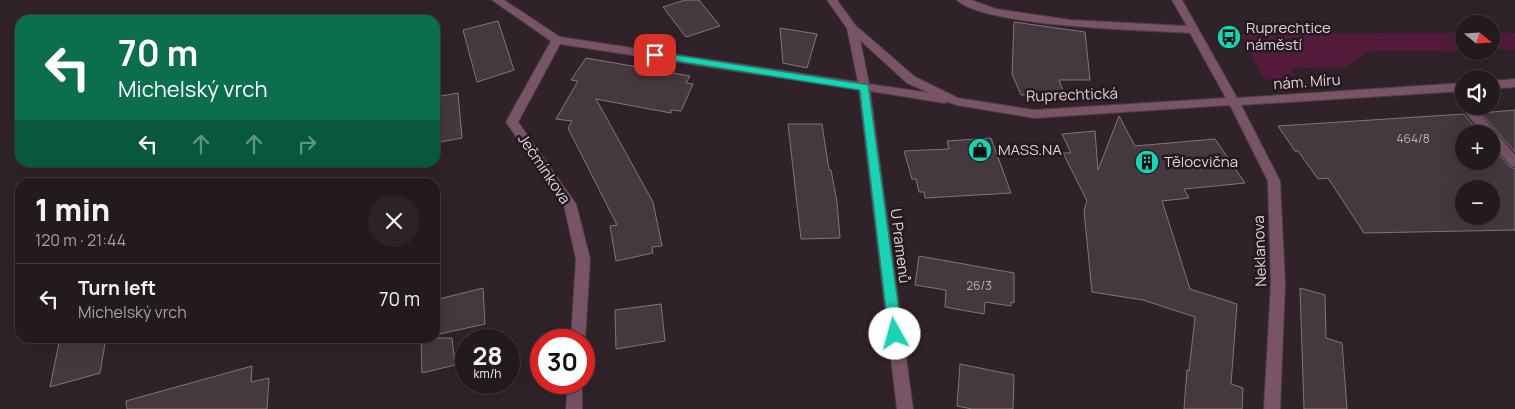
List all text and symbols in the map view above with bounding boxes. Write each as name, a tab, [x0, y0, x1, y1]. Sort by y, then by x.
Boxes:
north arrow	[1455, 15, 1500, 60]
map controls	[1455, 15, 1500, 225]
place label: Ruprechtice náměstí	[1246, 17, 1331, 55]
bus stop icon: Ruprechtice náměstí	[1216, 24, 1242, 50]
text: 70 m	[118, 29, 198, 77]
pin	[634, 34, 676, 76]
icon: left	[35, 35, 100, 100]
icon: arrive	[641, 41, 669, 69]
street label: nám. Míru	[1273, 69, 1341, 94]
button: sound	[1455, 70, 1500, 115]
text: Michelský vrch	[118, 74, 267, 104]
street label: Ruprechtická	[1026, 82, 1118, 107]
button: +	[1455, 125, 1500, 170]
street label: Ječmínkova	[513, 129, 576, 208]
icon: left	[134, 130, 162, 158]
icon: ahead	[187, 130, 215, 158]
icon: ahead	[240, 130, 268, 158]
icon: right	[293, 130, 321, 158]
house number: 464/8	[1396, 130, 1430, 147]
shop icon: MASS.NA	[967, 137, 993, 163]
place label: MASS.NA	[998, 139, 1062, 160]
building icon: Tělocvična	[1134, 149, 1160, 175]
place label: Tělocvična	[1164, 151, 1238, 172]
button: −	[1455, 180, 1500, 225]
text: 1 min	[35, 189, 110, 230]
button: close	[368, 195, 420, 247]
street label: U Pramenů	[886, 207, 915, 284]
street label: Neklanova	[1248, 215, 1271, 287]
text: 120 m · 21:44	[35, 229, 126, 251]
text: Turn left	[78, 275, 156, 301]
house number: 26/3	[966, 277, 992, 294]
icon: left	[35, 285, 63, 313]
text: 70 m	[379, 286, 420, 312]
text: Michelský vrch	[78, 301, 187, 323]
position arrow	[868, 307, 920, 359]
speed limit sign: 30	[530, 329, 595, 394]
text: 28	[472, 338, 503, 373]
text: km/h	[474, 365, 501, 382]

